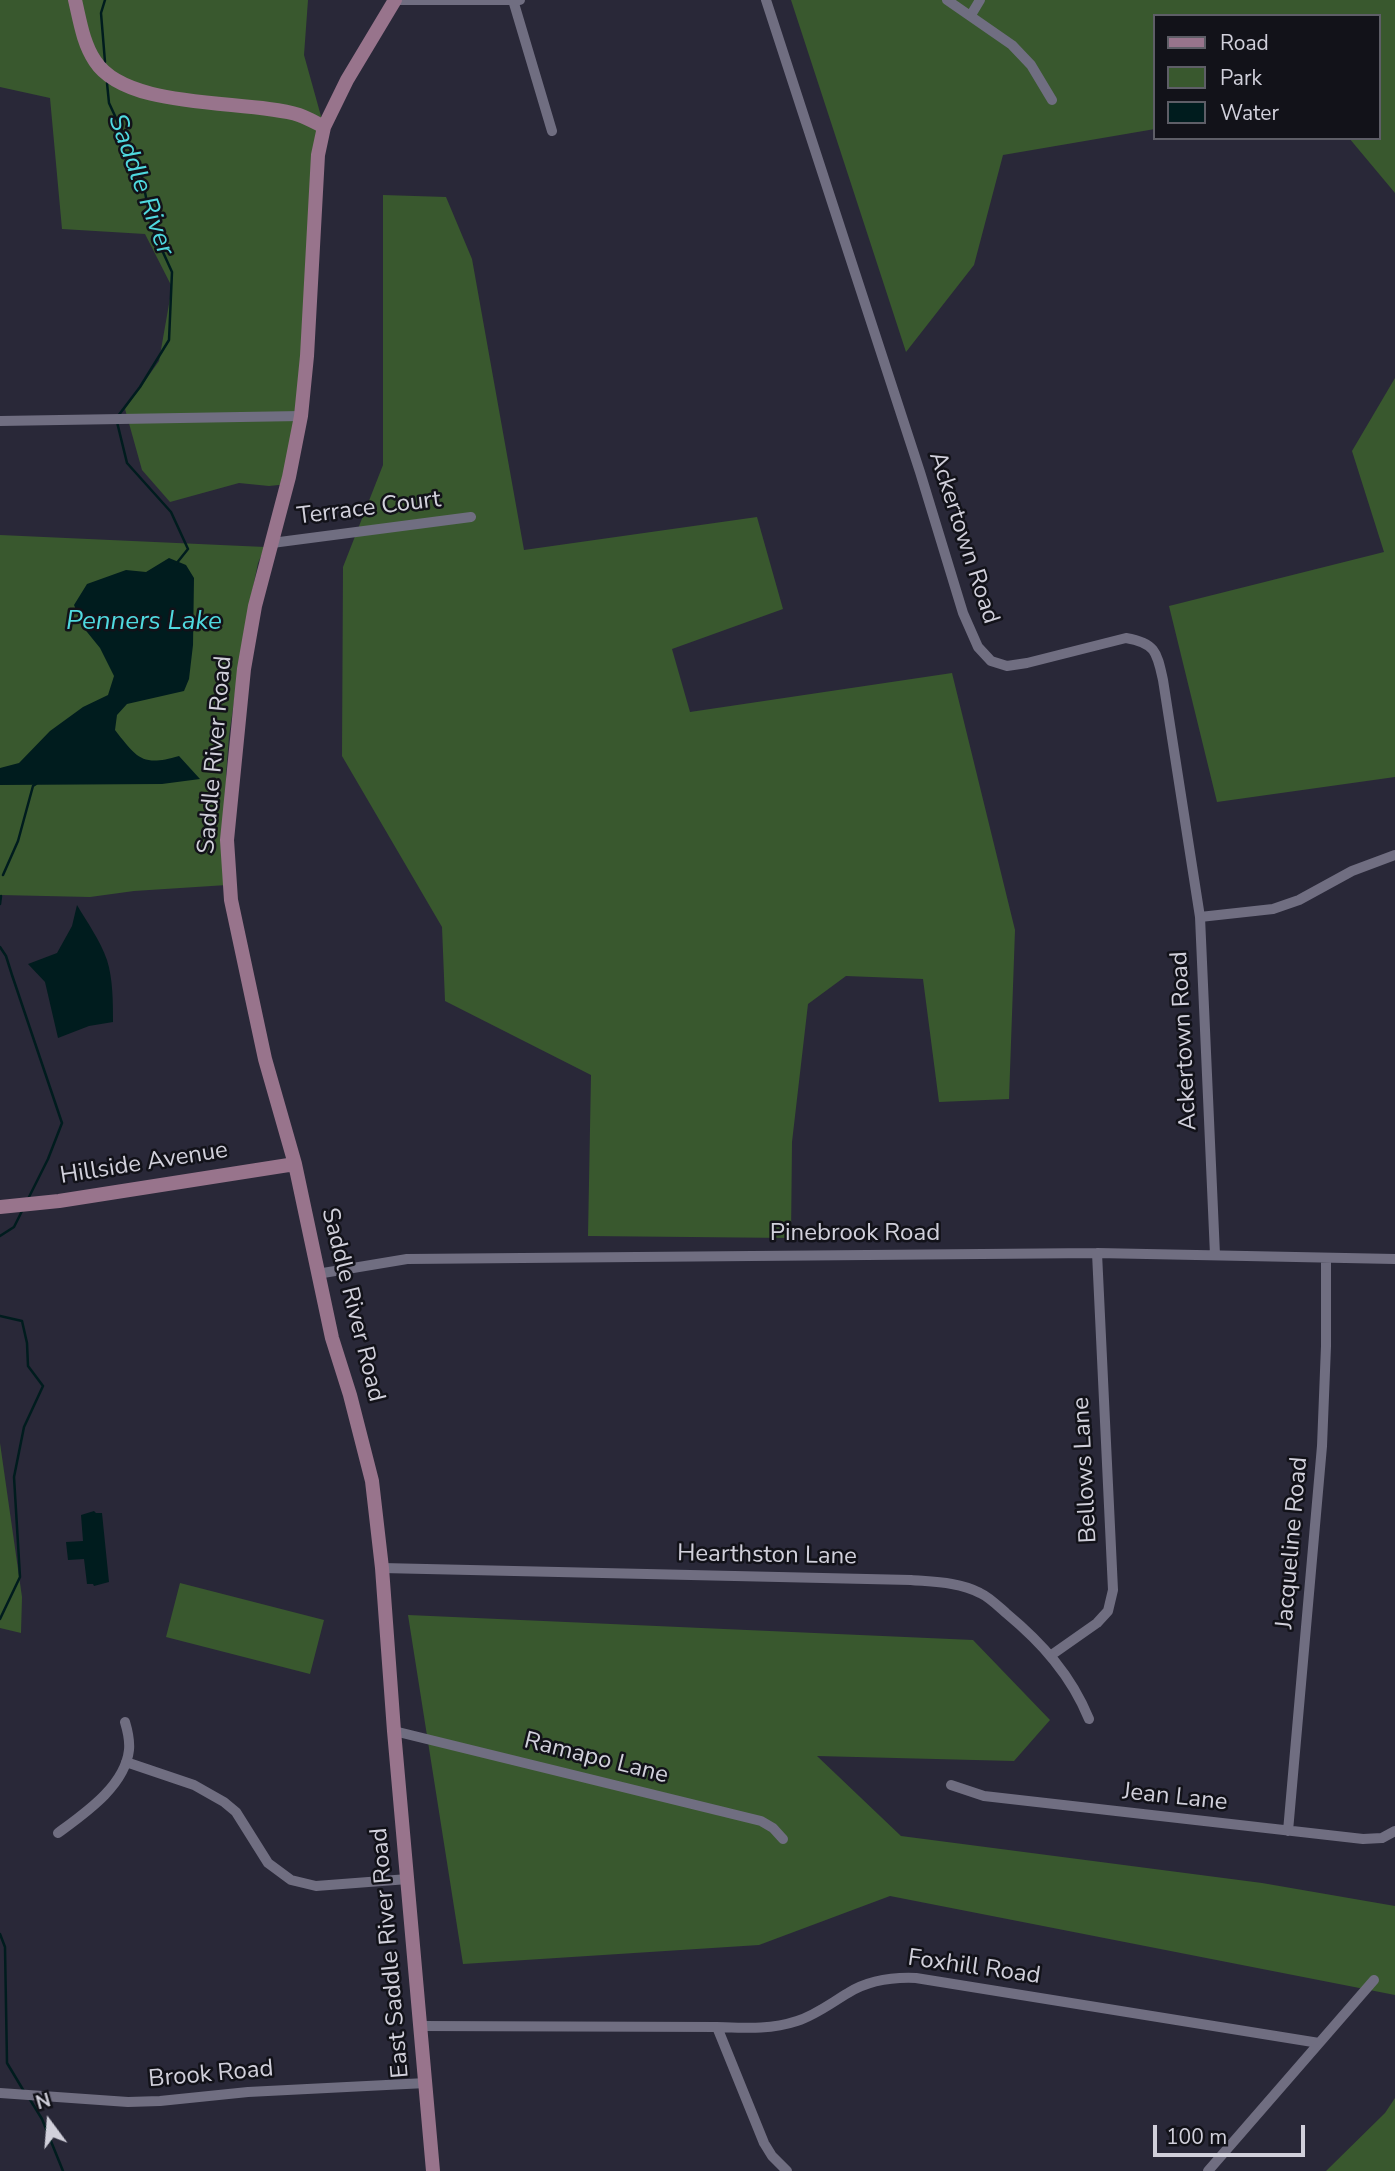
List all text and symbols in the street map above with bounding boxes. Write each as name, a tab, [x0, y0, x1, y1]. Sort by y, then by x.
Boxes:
legend	[1154, 14, 1381, 140]
text: Road	[1220, 29, 1269, 57]
text: Park	[1220, 64, 1262, 92]
text: Water	[1220, 99, 1279, 127]
water label: Saddle River	[100, 110, 180, 260]
street label: Ackertown Road	[922, 448, 1004, 628]
street label: Terrace Court	[295, 486, 443, 532]
water label: Penners Lake	[66, 607, 222, 639]
street label: Saddle River Road	[193, 655, 239, 855]
street label: Ackertown Road	[1166, 951, 1204, 1131]
street label: Hillside Avenue	[58, 1137, 230, 1191]
street label: Saddle River Road	[314, 1205, 390, 1405]
street label: Pinebrook Road	[770, 1220, 940, 1248]
street label: Bellows Lane	[1068, 1396, 1104, 1544]
street label: Jacqueline Road	[1271, 1456, 1315, 1630]
street label: Hearthston Lane	[677, 1540, 857, 1572]
street label: Ramapo Lane	[521, 1727, 671, 1791]
street label: Jean Lane	[1121, 1778, 1229, 1818]
street label: East Saddle River Road	[366, 1827, 416, 2079]
street label: Foxhill Road	[906, 1944, 1042, 1992]
street label: Brook Road	[147, 2055, 275, 2095]
north arrow	[14, 2087, 84, 2157]
text: N	[33, 2087, 54, 2116]
scale bar	[1157, 2112, 1309, 2156]
text: 100 m	[1166, 2123, 1227, 2151]

